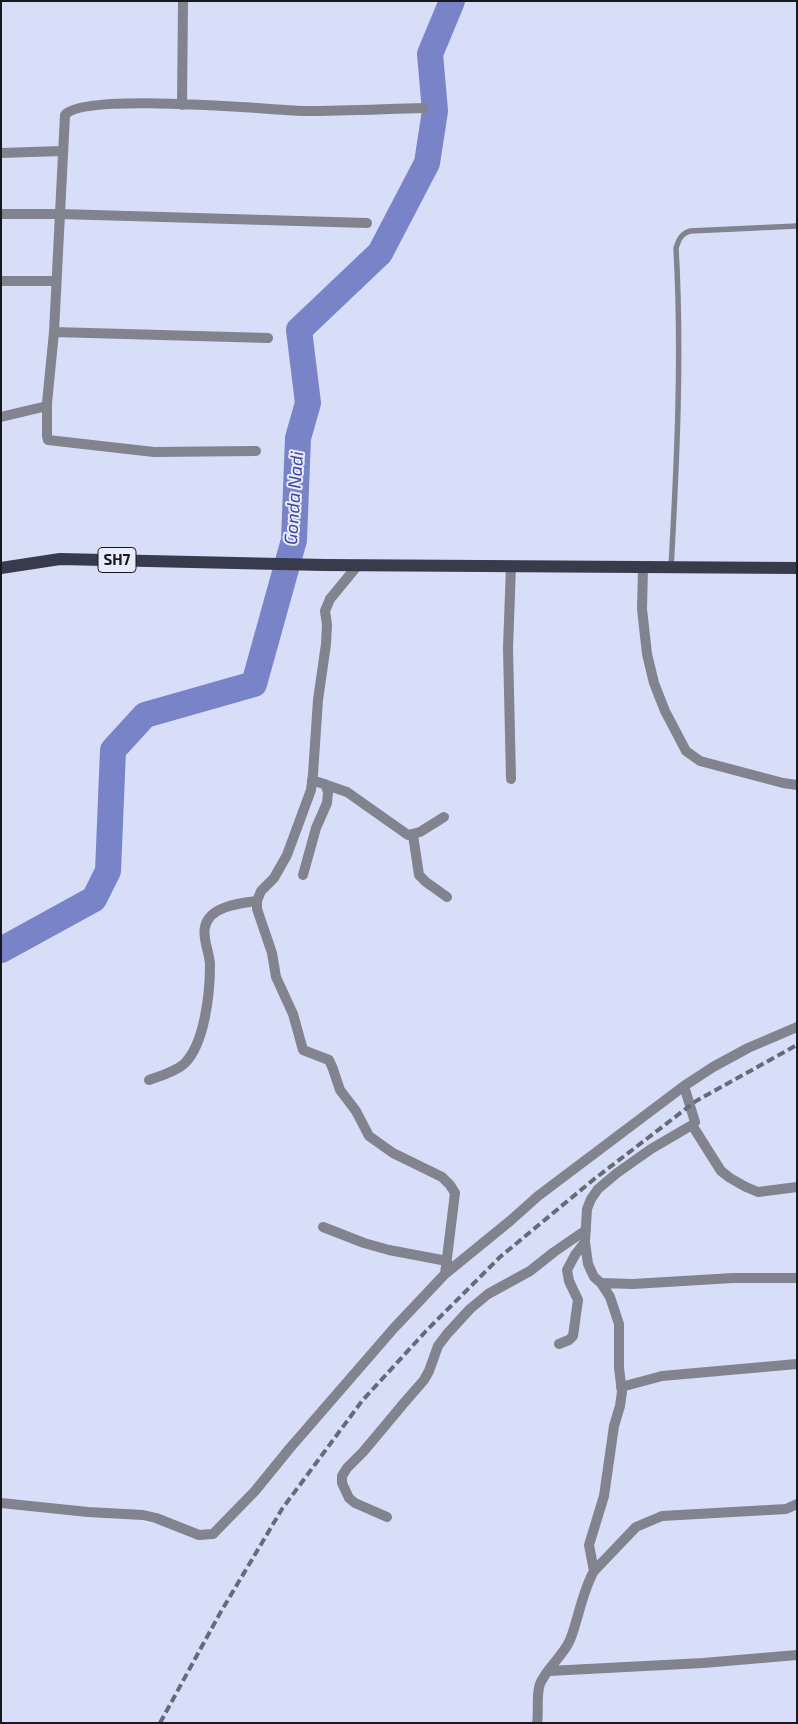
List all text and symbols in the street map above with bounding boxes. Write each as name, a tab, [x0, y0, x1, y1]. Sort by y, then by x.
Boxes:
water label: Gonda Nadi	[280, 450, 308, 546]
road number: SH7	[98, 548, 136, 572]

